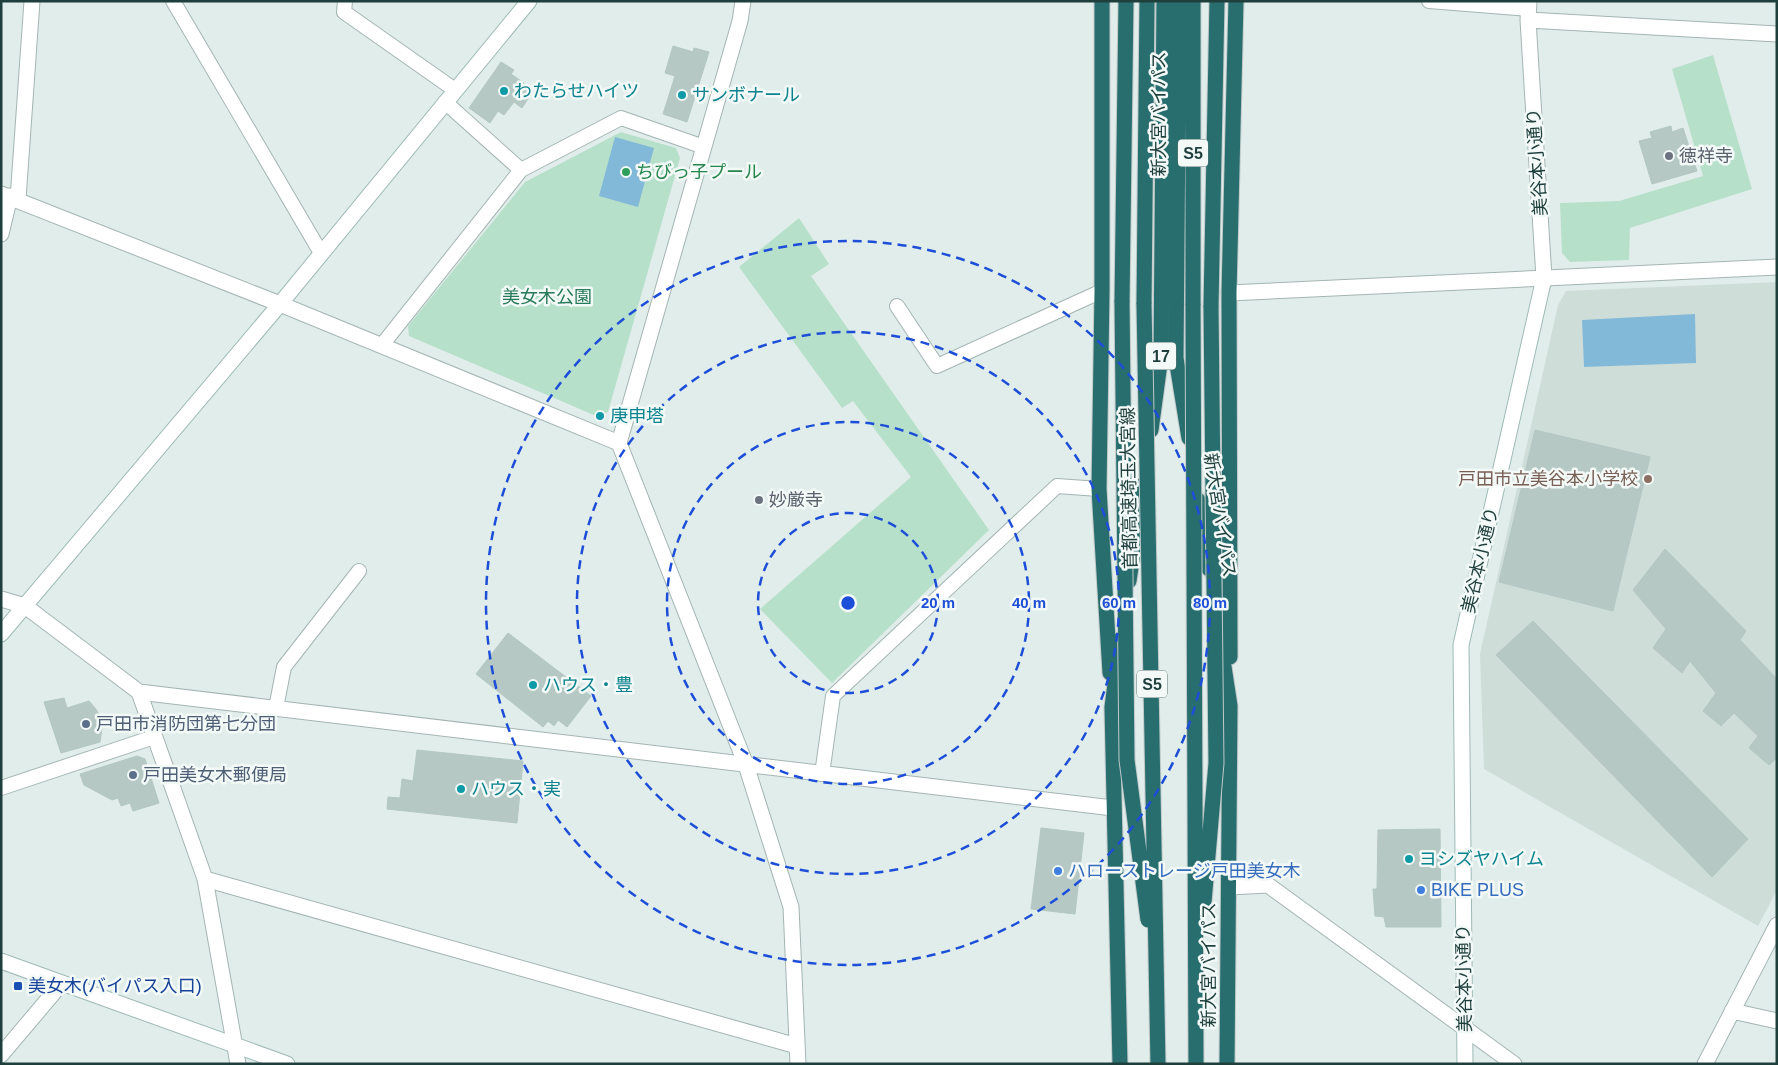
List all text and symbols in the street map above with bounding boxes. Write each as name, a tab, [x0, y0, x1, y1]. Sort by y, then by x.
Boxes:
street label: 新大宮バイパス	[1149, 51, 1169, 177]
place label: わたらせハイツ	[514, 81, 639, 101]
marker: わたらせハイツ	[498, 85, 510, 97]
place label: サンボナール	[692, 85, 800, 105]
marker: サンボナール	[676, 89, 688, 101]
street label: 美谷本小通り	[1523, 107, 1551, 217]
road number: S5	[1178, 140, 1208, 167]
place label: 徳祥寺	[1679, 146, 1733, 166]
marker: 徳祥寺	[1663, 150, 1675, 162]
place label: ちびっ子プール	[636, 162, 762, 182]
marker: ちびっ子プール	[620, 166, 632, 178]
park label: 美女木公園	[502, 287, 592, 307]
road number: 17	[1146, 342, 1176, 370]
place label: 庚申塔	[610, 406, 664, 426]
street label: 首都高速埼玉大宮線	[1118, 407, 1140, 569]
marker: 庚申塔	[594, 410, 606, 422]
street label: 新大宮バイパス	[1200, 451, 1240, 579]
place label: 戸田市立美谷本小学校	[1458, 469, 1638, 489]
marker: 戸田市立美谷本小学校	[1642, 473, 1654, 485]
place label: 妙厳寺	[769, 490, 823, 510]
marker: 妙厳寺	[753, 494, 765, 506]
street label: 美谷本小通り	[1458, 505, 1502, 615]
centre of rings	[839, 594, 857, 612]
text: 20 m	[921, 594, 955, 611]
text: 40 m	[1012, 594, 1046, 611]
text: 60 m	[1102, 594, 1136, 611]
text: 80 m	[1193, 594, 1227, 611]
road number: S5	[1137, 671, 1167, 698]
place label: ハウス・豊	[543, 675, 633, 695]
marker: ハウス・豊	[527, 679, 539, 691]
place label: 戸田市消防団第七分団	[96, 714, 276, 734]
marker: 戸田市消防団第七分団	[80, 718, 92, 730]
place label: 戸田美女木郵便局	[143, 765, 287, 785]
marker: 戸田美女木郵便局	[127, 769, 139, 781]
place label: ハウス・実	[471, 779, 561, 799]
marker: ハウス・実	[455, 783, 467, 795]
place label: ヨシズヤハイム	[1419, 849, 1544, 869]
marker: ヨシズヤハイム	[1403, 853, 1415, 865]
place label: ハローストレージ戸田美女木	[1068, 861, 1301, 881]
marker: ハローストレージ戸田美女木	[1052, 865, 1064, 877]
place label: BIKE PLUS	[1431, 880, 1524, 900]
marker: BIKE PLUS	[1415, 884, 1427, 896]
street label: 新大宮バイパス	[1199, 902, 1219, 1028]
street label: 美谷本小通り	[1453, 924, 1475, 1032]
place label: 美女木(バイパス入口)	[28, 976, 202, 996]
marker: 美女木(バイパス入口)	[12, 980, 24, 992]

